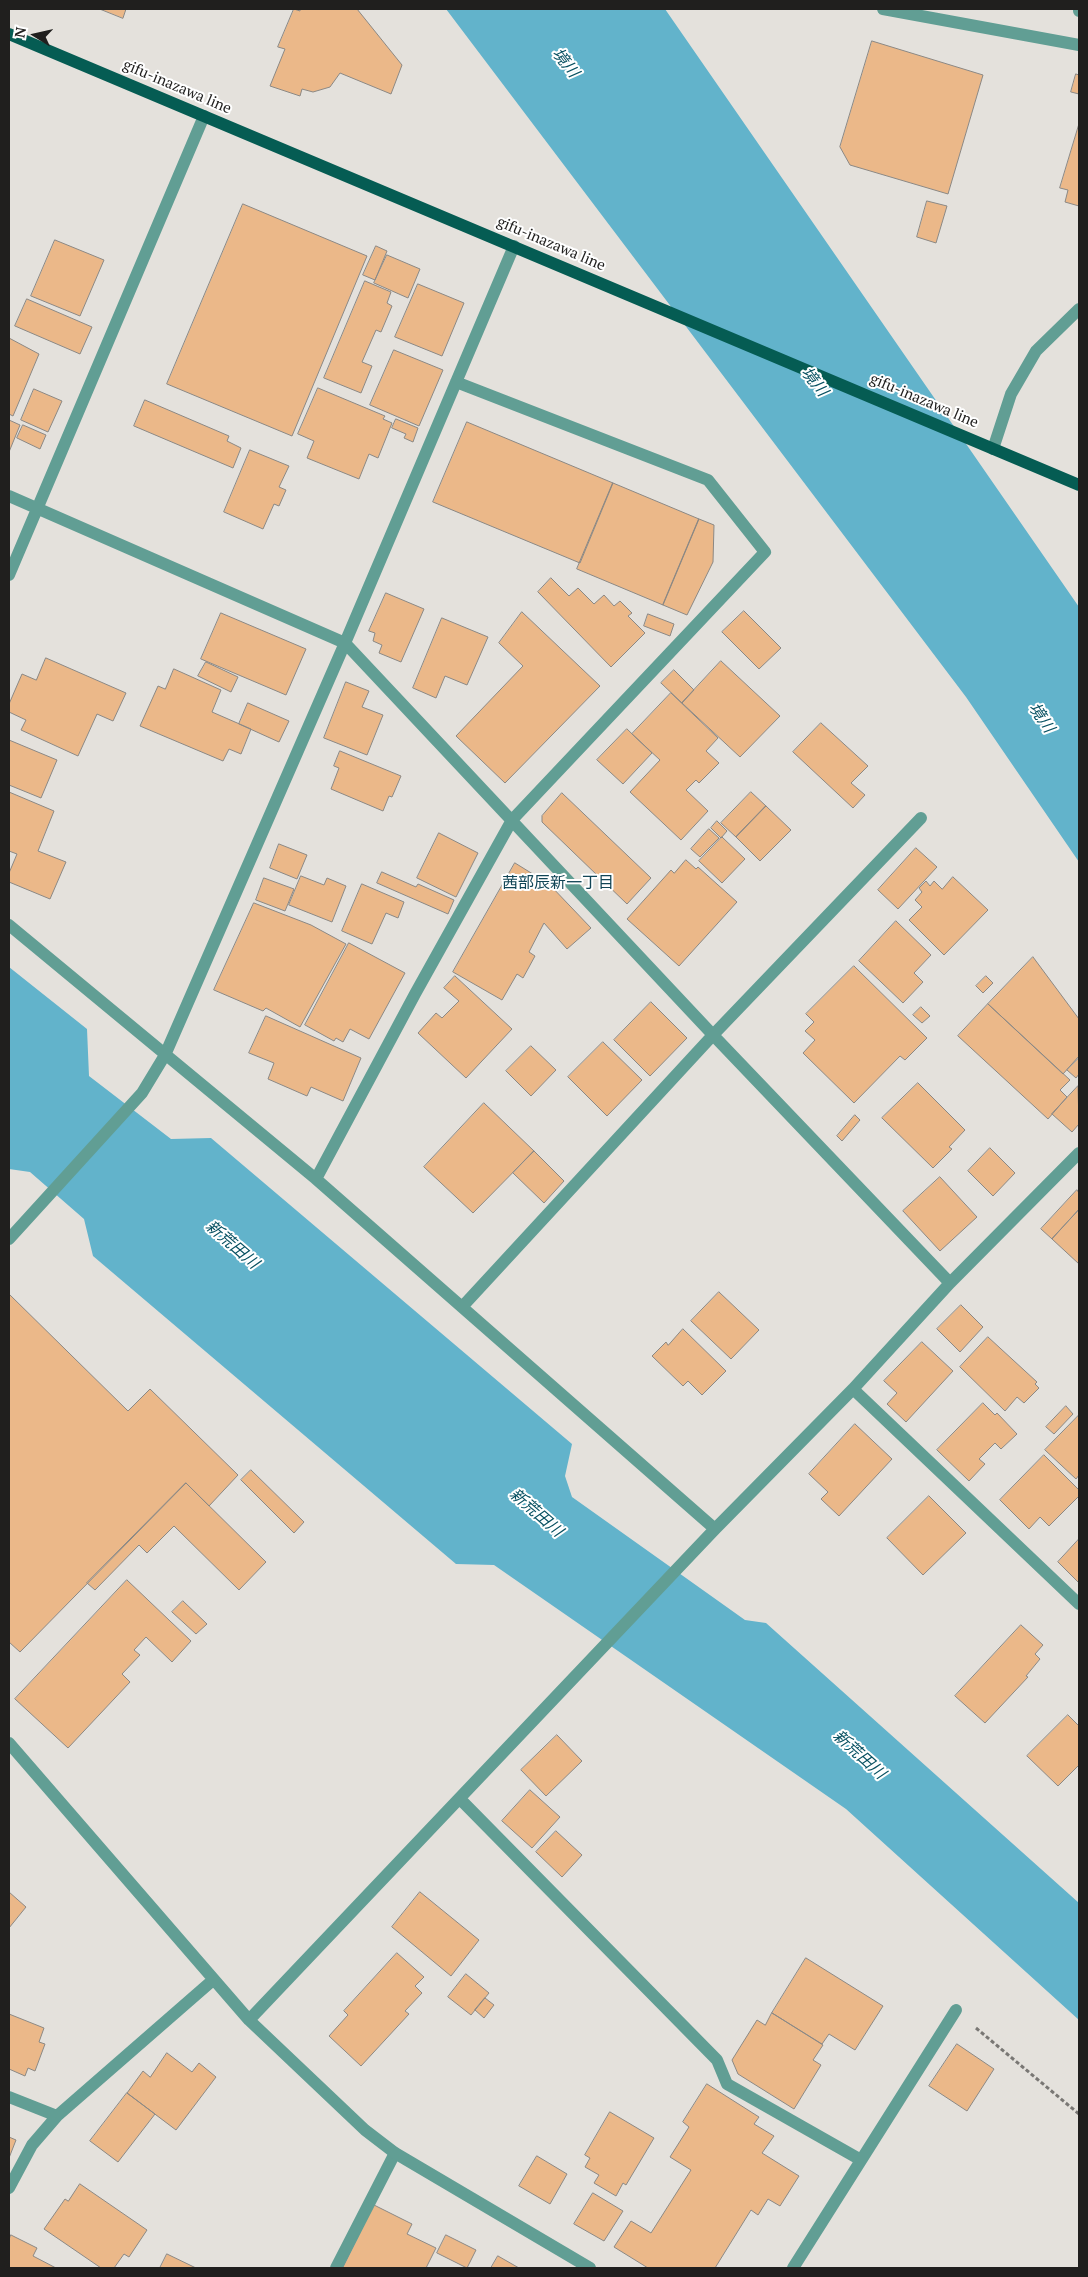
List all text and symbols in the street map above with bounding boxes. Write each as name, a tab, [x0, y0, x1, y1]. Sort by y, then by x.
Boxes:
north arrow	[10, 10, 60, 60]
text: N	[9, 25, 30, 39]
water label: 境川	[548, 44, 582, 82]
street label: gifu-inazawa line	[120, 56, 234, 118]
street label: gifu-inazawa line	[494, 213, 608, 275]
water label: 境川	[797, 363, 831, 401]
street label: gifu-inazawa line	[867, 370, 981, 432]
water label: 境川	[1024, 699, 1058, 737]
district label: 茜部辰新一丁目	[502, 873, 614, 893]
water label: 新荒田川	[202, 1217, 262, 1273]
water label: 新荒田川	[506, 1485, 566, 1541]
water label: 新荒田川	[829, 1726, 889, 1784]

